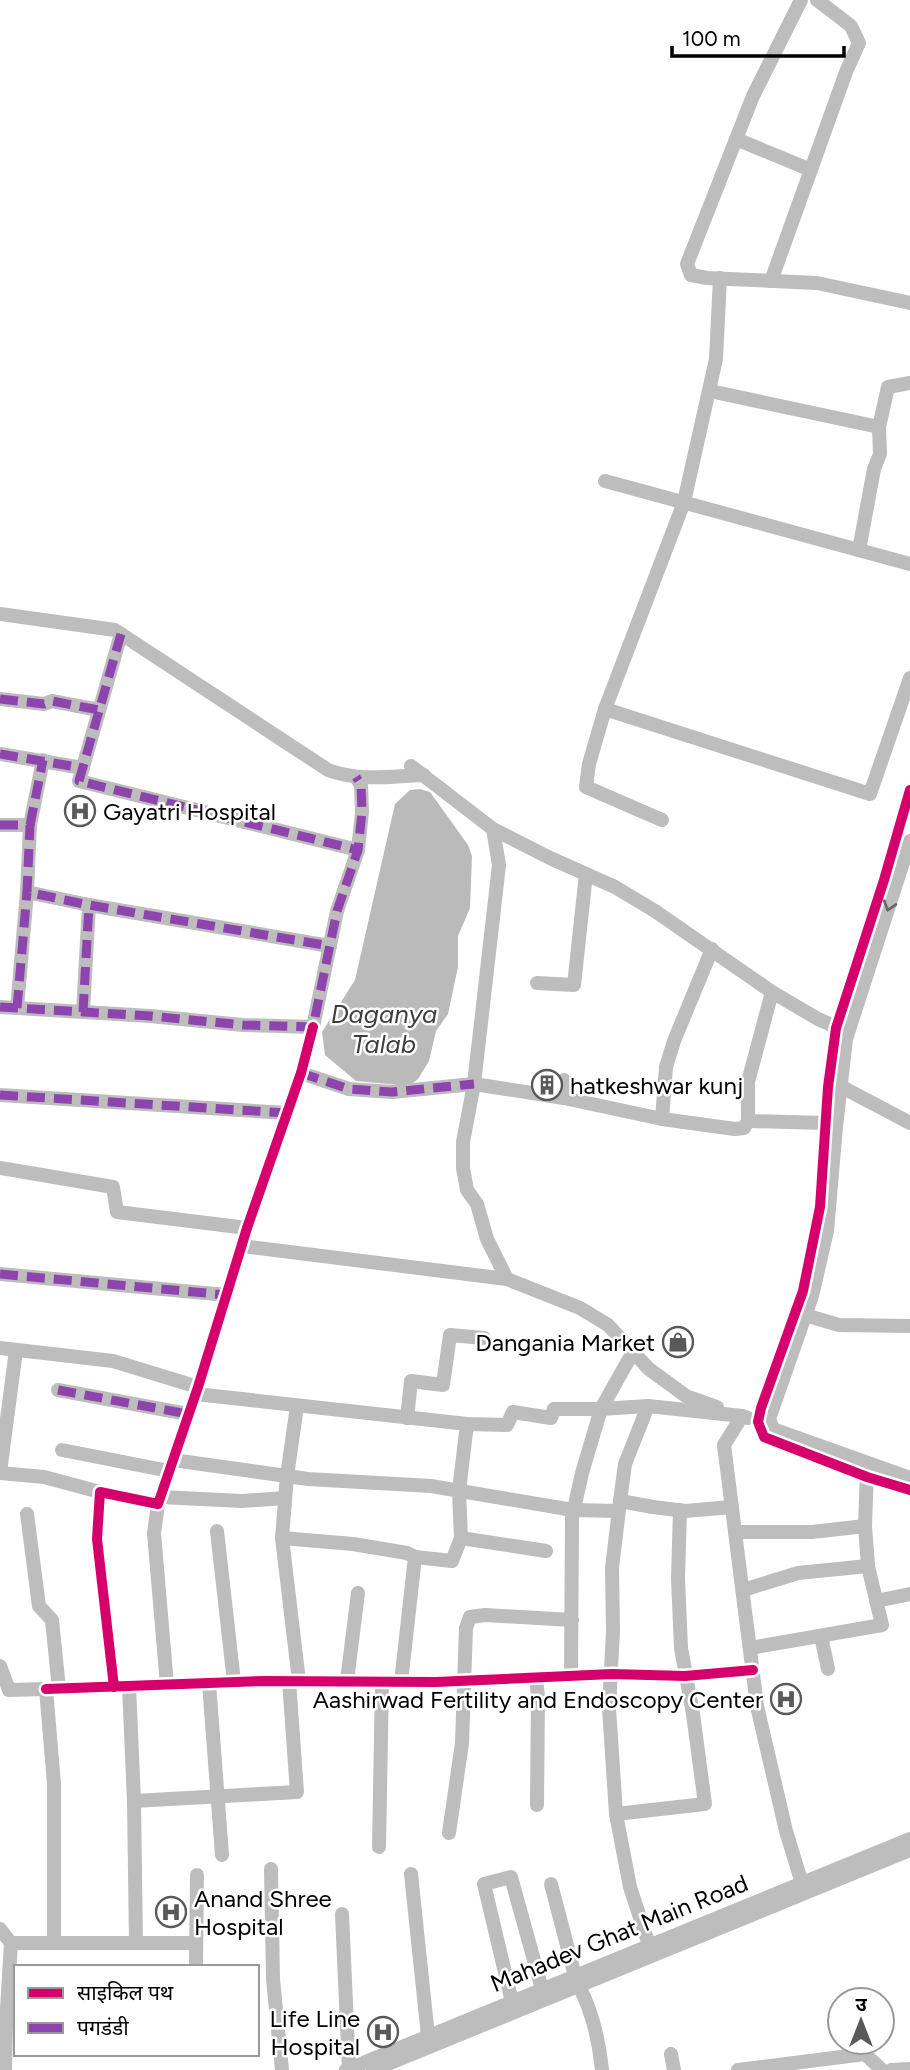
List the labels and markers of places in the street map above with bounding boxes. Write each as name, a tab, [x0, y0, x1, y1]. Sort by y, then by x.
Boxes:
hospital icon: Gayatri Hospital	[63, 794, 97, 828]
place label: Gayatri Hospital	[103, 797, 276, 826]
building icon: hatkeshwar kunj	[530, 1068, 564, 1102]
place label: hatkeshwar kunj	[570, 1071, 743, 1100]
shop icon: Dangania Market	[661, 1325, 695, 1359]
place label: Dangania Market	[475, 1328, 655, 1357]
hospital icon: Aashirwad Fertility and Endoscopy Center	[769, 1682, 803, 1716]
place label: Aashirwad Fertility and Endoscopy Center	[313, 1685, 763, 1714]
place label: Anand Shree Hospital	[194, 1884, 332, 1941]
hospital icon: Anand Shree Hospital	[154, 1895, 188, 1929]
place label: Life Line Hospital	[270, 2004, 360, 2061]
hospital icon: Life Line Hospital	[366, 2015, 400, 2049]

